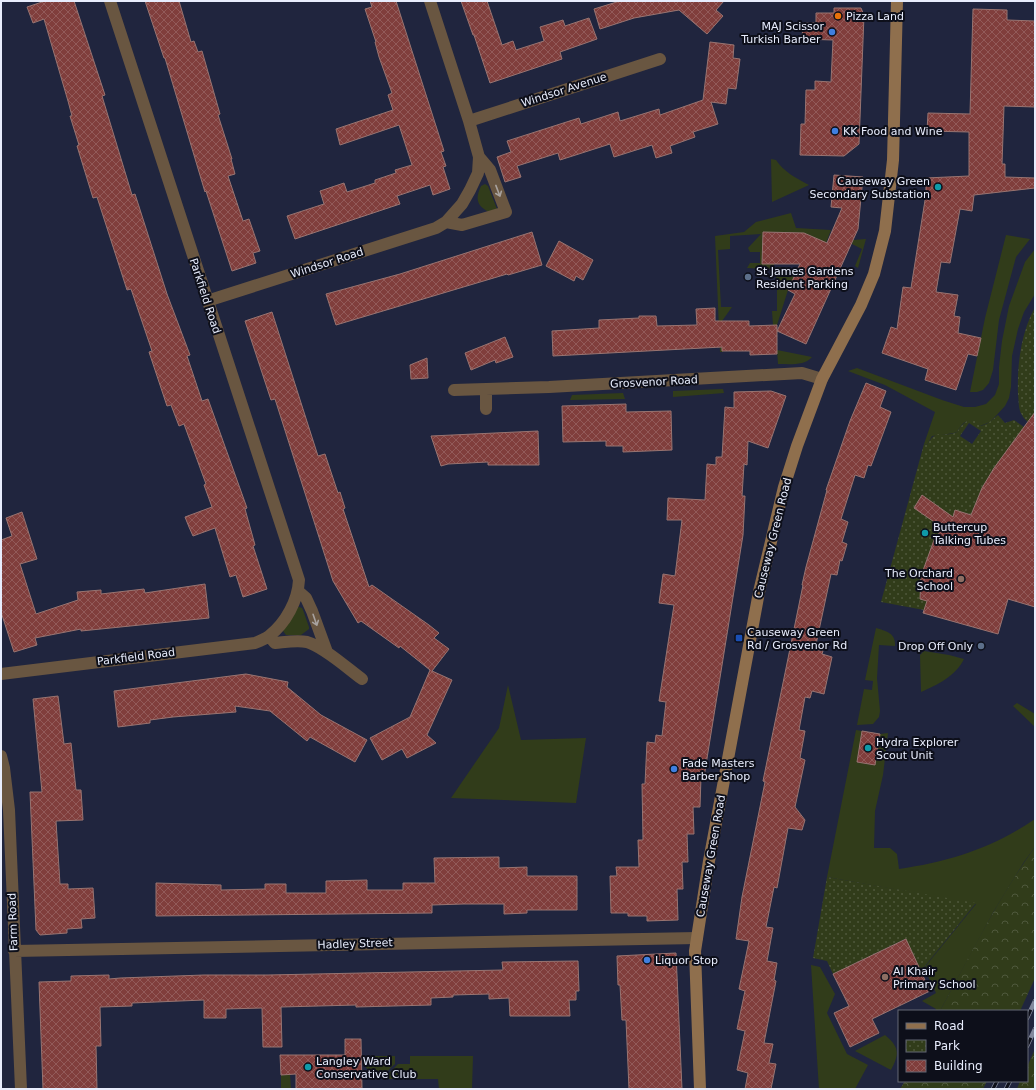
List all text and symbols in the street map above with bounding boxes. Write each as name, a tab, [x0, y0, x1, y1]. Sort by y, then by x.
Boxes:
place label: Pizza Land	[846, 10, 904, 23]
marker: Pizza Land	[833, 11, 843, 21]
place label: MAJ Scissor Turkish Barber ️	[740, 20, 824, 46]
marker: MAJ Scissor Turkish Barber ️	[827, 27, 837, 37]
street label: Windsor Avenue	[520, 70, 609, 110]
place label: KK Food and Wine	[843, 125, 943, 138]
marker: KK Food and Wine	[830, 126, 840, 136]
place label: Causeway Green Secondary Substation	[809, 175, 930, 201]
marker: Causeway Green Secondary Substation	[933, 182, 943, 192]
one-way arrow	[494, 184, 502, 196]
street label: Windsor Road	[289, 245, 365, 281]
street label: Parkfield Road	[187, 257, 223, 335]
place label: St James Gardens Resident Parking	[756, 265, 854, 291]
marker: St James Gardens Resident Parking	[743, 272, 753, 282]
street label: Grosvenor Road	[610, 373, 698, 391]
street label: Causeway Green Road	[752, 476, 794, 600]
place label: Buttercup Talking Tubes	[932, 521, 1006, 547]
marker: Buttercup Talking Tubes	[920, 528, 930, 538]
place label: The Orchard School	[884, 567, 953, 593]
marker: The Orchard School	[956, 574, 966, 584]
one-way arrow	[312, 613, 320, 625]
place label: Causeway Green Rd / Grosvenor Rd	[747, 626, 847, 652]
marker: Causeway Green Rd / Grosvenor Rd	[734, 633, 744, 643]
place label: Drop Off Only	[898, 640, 973, 653]
marker: Drop Off Only	[976, 641, 986, 651]
street label: Parkfield Road	[96, 646, 176, 668]
place label: Hydra Explorer Scout Unit	[876, 736, 959, 762]
marker: Hydra Explorer Scout Unit	[863, 743, 873, 753]
place label: Fade Masters Barber Shop	[682, 757, 755, 783]
marker: Fade Masters Barber Shop	[669, 764, 679, 774]
street label: Causeway Green Road	[694, 794, 728, 918]
street label: Farm Road	[5, 893, 21, 951]
street label: Hadley Street	[317, 936, 394, 952]
place label: Liquor Stop	[655, 954, 718, 967]
marker: Liquor Stop	[642, 955, 652, 965]
place label: Al Khair Primary School	[893, 965, 976, 991]
marker: Al Khair Primary School	[880, 972, 890, 982]
legend	[898, 1010, 1028, 1082]
text: Road	[934, 1019, 964, 1033]
text: Park	[934, 1039, 960, 1053]
place label: Langley Ward Conservative Club	[316, 1055, 417, 1081]
text: Building	[934, 1059, 983, 1073]
marker: Langley Ward Conservative Club	[303, 1062, 313, 1072]

